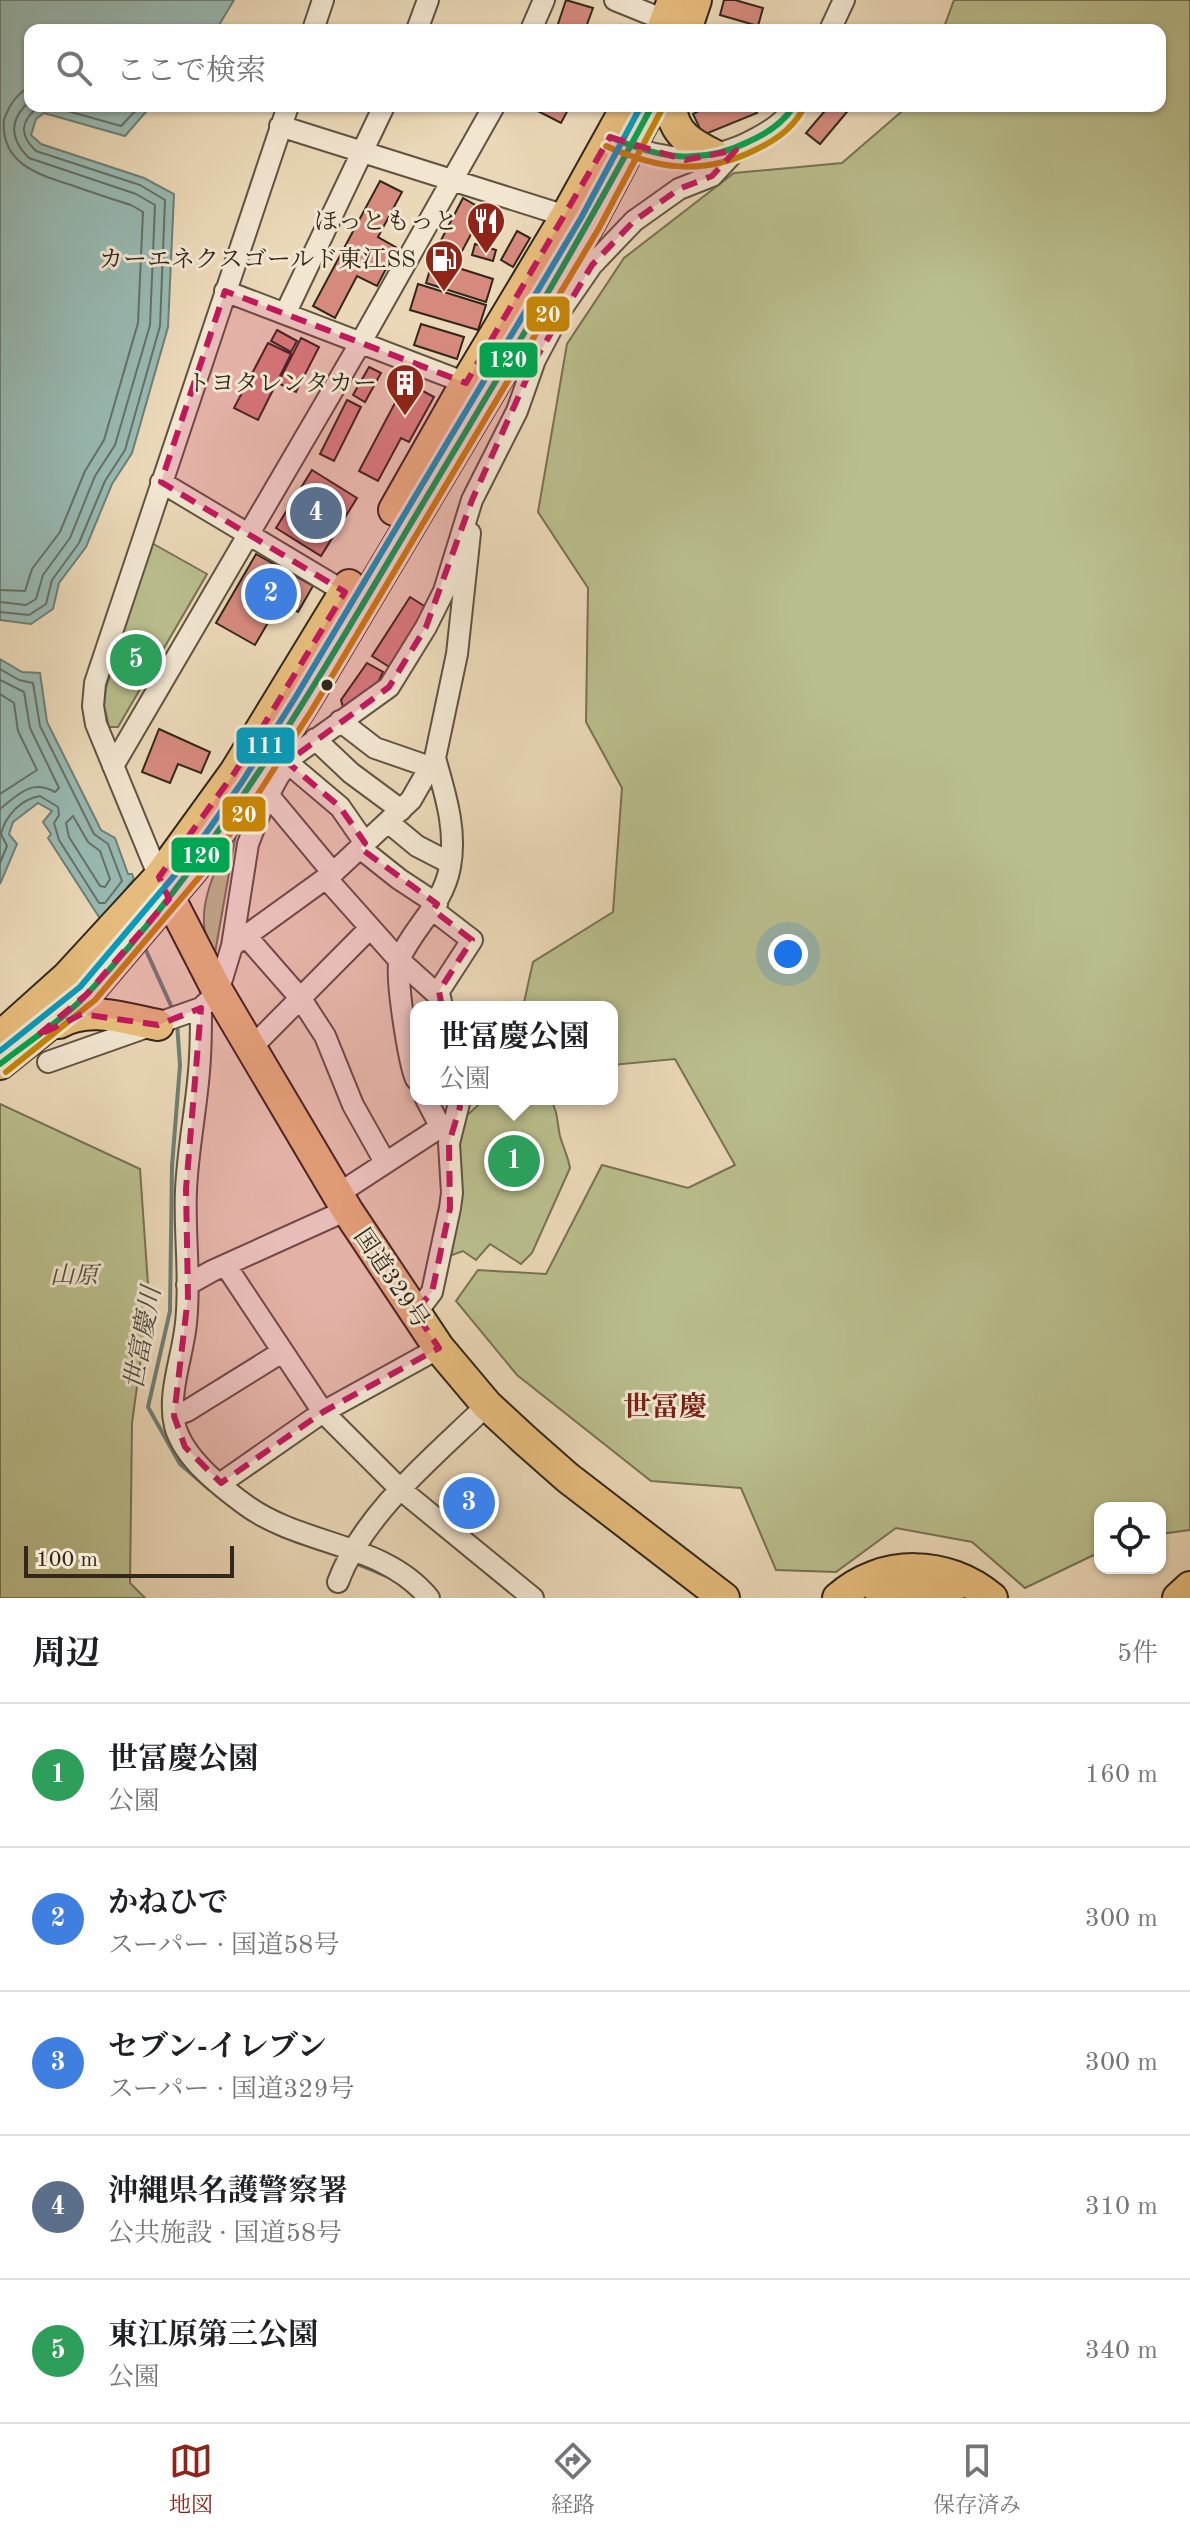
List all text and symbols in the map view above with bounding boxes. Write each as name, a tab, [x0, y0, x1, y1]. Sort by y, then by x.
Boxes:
search box	[24, 24, 1166, 112]
icon: search	[52, 46, 96, 90]
text: ここで検索	[116, 57, 266, 87]
restaurant icon: ほっともっと	[465, 200, 507, 255]
place label: ほっともっと	[314, 209, 458, 235]
fuel station icon: カーエネクスゴールド東江SS	[423, 238, 465, 293]
place label: カーエネクスゴールド東江SS	[99, 246, 416, 273]
line badge: 20	[525, 295, 571, 333]
text: 20	[535, 305, 561, 327]
line badge: 120	[478, 341, 539, 379]
text: 120	[489, 350, 527, 372]
building icon: トヨタレンタカー	[384, 362, 426, 417]
place label: トヨタレンタカー	[187, 372, 377, 397]
pin: 4	[290, 483, 342, 543]
pin: 2	[245, 564, 297, 624]
pin: 5	[110, 630, 162, 690]
unlabelled marker	[319, 677, 335, 693]
line badge: 111	[235, 726, 296, 765]
text: 111	[246, 736, 284, 758]
line badge: 20	[221, 795, 267, 833]
text: 20	[231, 805, 257, 827]
line badge: 120	[170, 836, 231, 874]
text: 120	[182, 846, 220, 868]
your location	[768, 934, 808, 974]
popup	[410, 1001, 618, 1105]
text: 世冨慶公園	[439, 1023, 589, 1053]
text: 公園	[439, 1067, 491, 1093]
pin: 1	[488, 1131, 540, 1191]
street label: 国道329号	[349, 1224, 435, 1333]
park label: 山原	[50, 1263, 102, 1289]
water label: 世富慶川	[120, 1282, 166, 1392]
district label: 世冨慶	[623, 1392, 707, 1423]
pin: 3	[443, 1473, 495, 1533]
map controls	[1094, 1502, 1166, 1574]
button: locate	[1094, 1502, 1166, 1574]
scale bar	[24, 1542, 234, 1578]
text: 100 m	[36, 1549, 98, 1571]
text: 周辺	[32, 1638, 100, 1672]
text: 5件	[1117, 1641, 1158, 1667]
text: 世冨慶公園	[108, 1745, 258, 1775]
text: 1	[50, 1762, 66, 1788]
text: 160 m	[1085, 1762, 1158, 1788]
text: 公園	[108, 1789, 160, 1815]
text: かねひで	[108, 1889, 228, 1919]
text: 2	[50, 1906, 66, 1932]
text: 300 m	[1085, 1906, 1158, 1932]
text: スーパー · 国道58号	[108, 1933, 339, 1959]
text: セブン-イレブン	[108, 2033, 327, 2063]
text: 3	[50, 2050, 66, 2076]
text: 300 m	[1085, 2050, 1158, 2076]
text: スーパー · 国道329号	[108, 2077, 354, 2103]
text: 沖縄県名護警察署	[108, 2177, 348, 2207]
text: 4	[50, 2194, 66, 2220]
text: 310 m	[1085, 2194, 1158, 2220]
text: 公共施設 · 国道58号	[108, 2221, 342, 2247]
text: 東江原第三公園	[108, 2321, 318, 2351]
text: 5	[50, 2338, 66, 2364]
text: 340 m	[1085, 2338, 1158, 2364]
text: 公園	[108, 2365, 160, 2391]
tab: 地図	[169, 2439, 213, 2520]
tab: 経路	[551, 2439, 595, 2520]
tab: 保存済み	[933, 2439, 1021, 2520]

